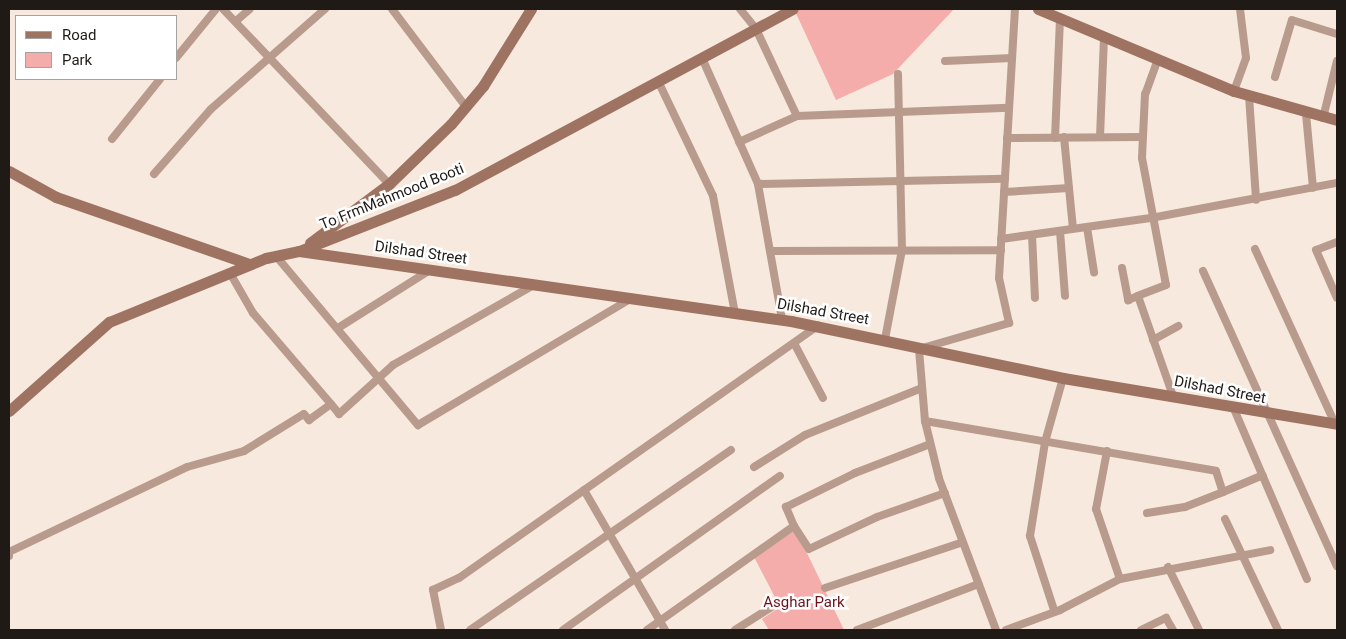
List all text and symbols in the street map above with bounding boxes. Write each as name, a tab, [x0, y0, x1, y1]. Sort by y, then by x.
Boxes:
legend	[15, 15, 178, 80]
text: Road	[62, 26, 96, 44]
text: Park	[62, 51, 92, 69]
street label: To FrmMahmood Booti	[317, 160, 467, 234]
street label: Dilshad Street	[374, 238, 468, 268]
street label: Dilshad Street	[776, 295, 870, 329]
street label: Dilshad Street	[1173, 372, 1267, 408]
park label: Asghar Park	[763, 594, 845, 612]

